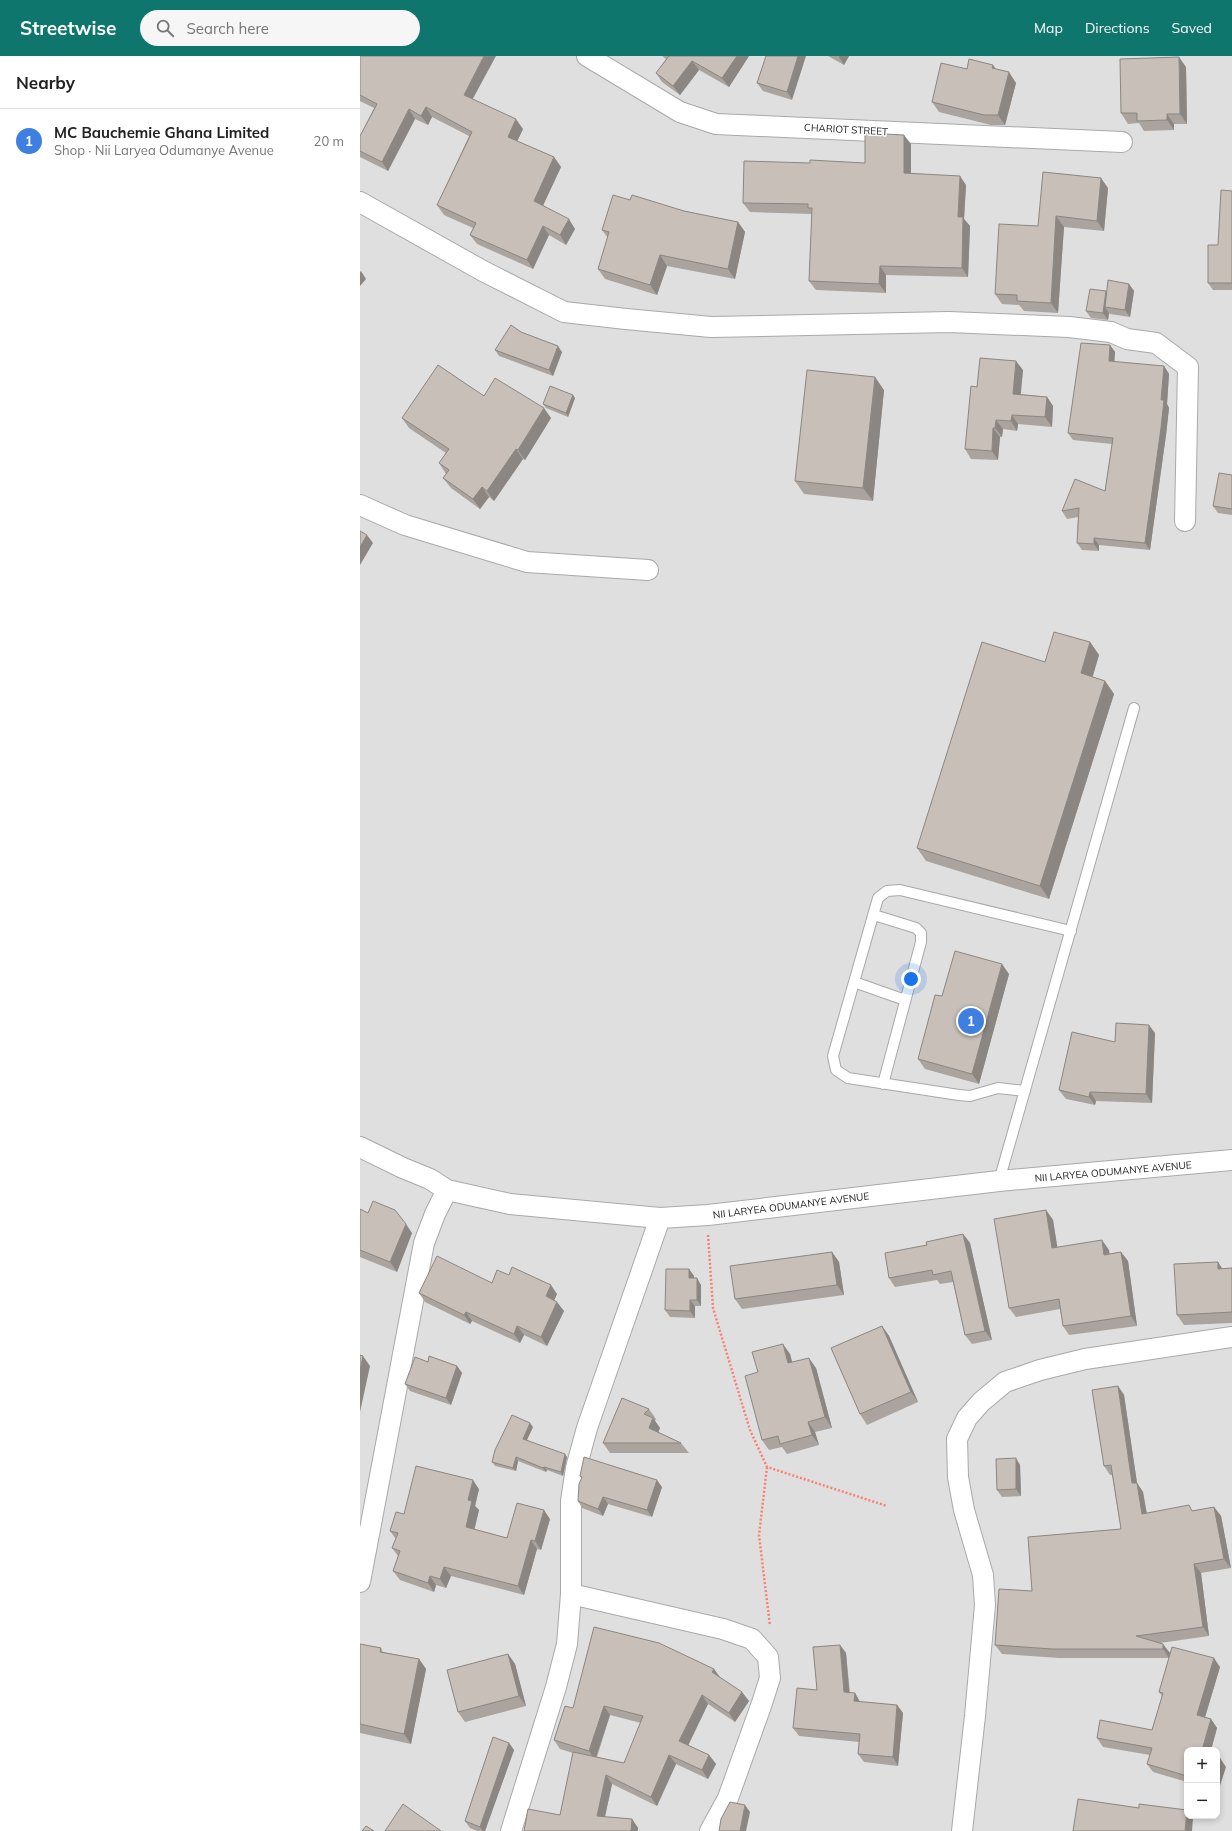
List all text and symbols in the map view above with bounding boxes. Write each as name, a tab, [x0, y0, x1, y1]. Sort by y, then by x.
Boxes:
search box	[140, 10, 420, 46]
text: Streetwise	[20, 16, 116, 40]
icon: search	[154, 17, 176, 39]
text: Search here	[186, 19, 269, 38]
text: Map	[1034, 19, 1063, 37]
text: Directions	[1085, 19, 1150, 37]
text: Saved	[1172, 19, 1212, 37]
text: Nearby	[16, 72, 75, 93]
street label: CHARIOT STREET	[804, 121, 888, 138]
text: MC Bauchemie Ghana Limited	[54, 123, 269, 142]
text: 1	[25, 133, 33, 149]
text: 20 m	[314, 133, 344, 149]
text: Shop · Nii Laryea Odumanye Avenue	[54, 142, 274, 158]
your location	[901, 969, 921, 989]
pin: 1	[958, 1006, 984, 1036]
street label: NII LARYEA ODUMANYE AVENUE	[1034, 1158, 1192, 1185]
street label: NII LARYEA ODUMANYE AVENUE	[712, 1189, 870, 1222]
map controls	[1184, 1747, 1220, 1819]
button: +	[1184, 1747, 1220, 1783]
button: −	[1184, 1783, 1220, 1819]

